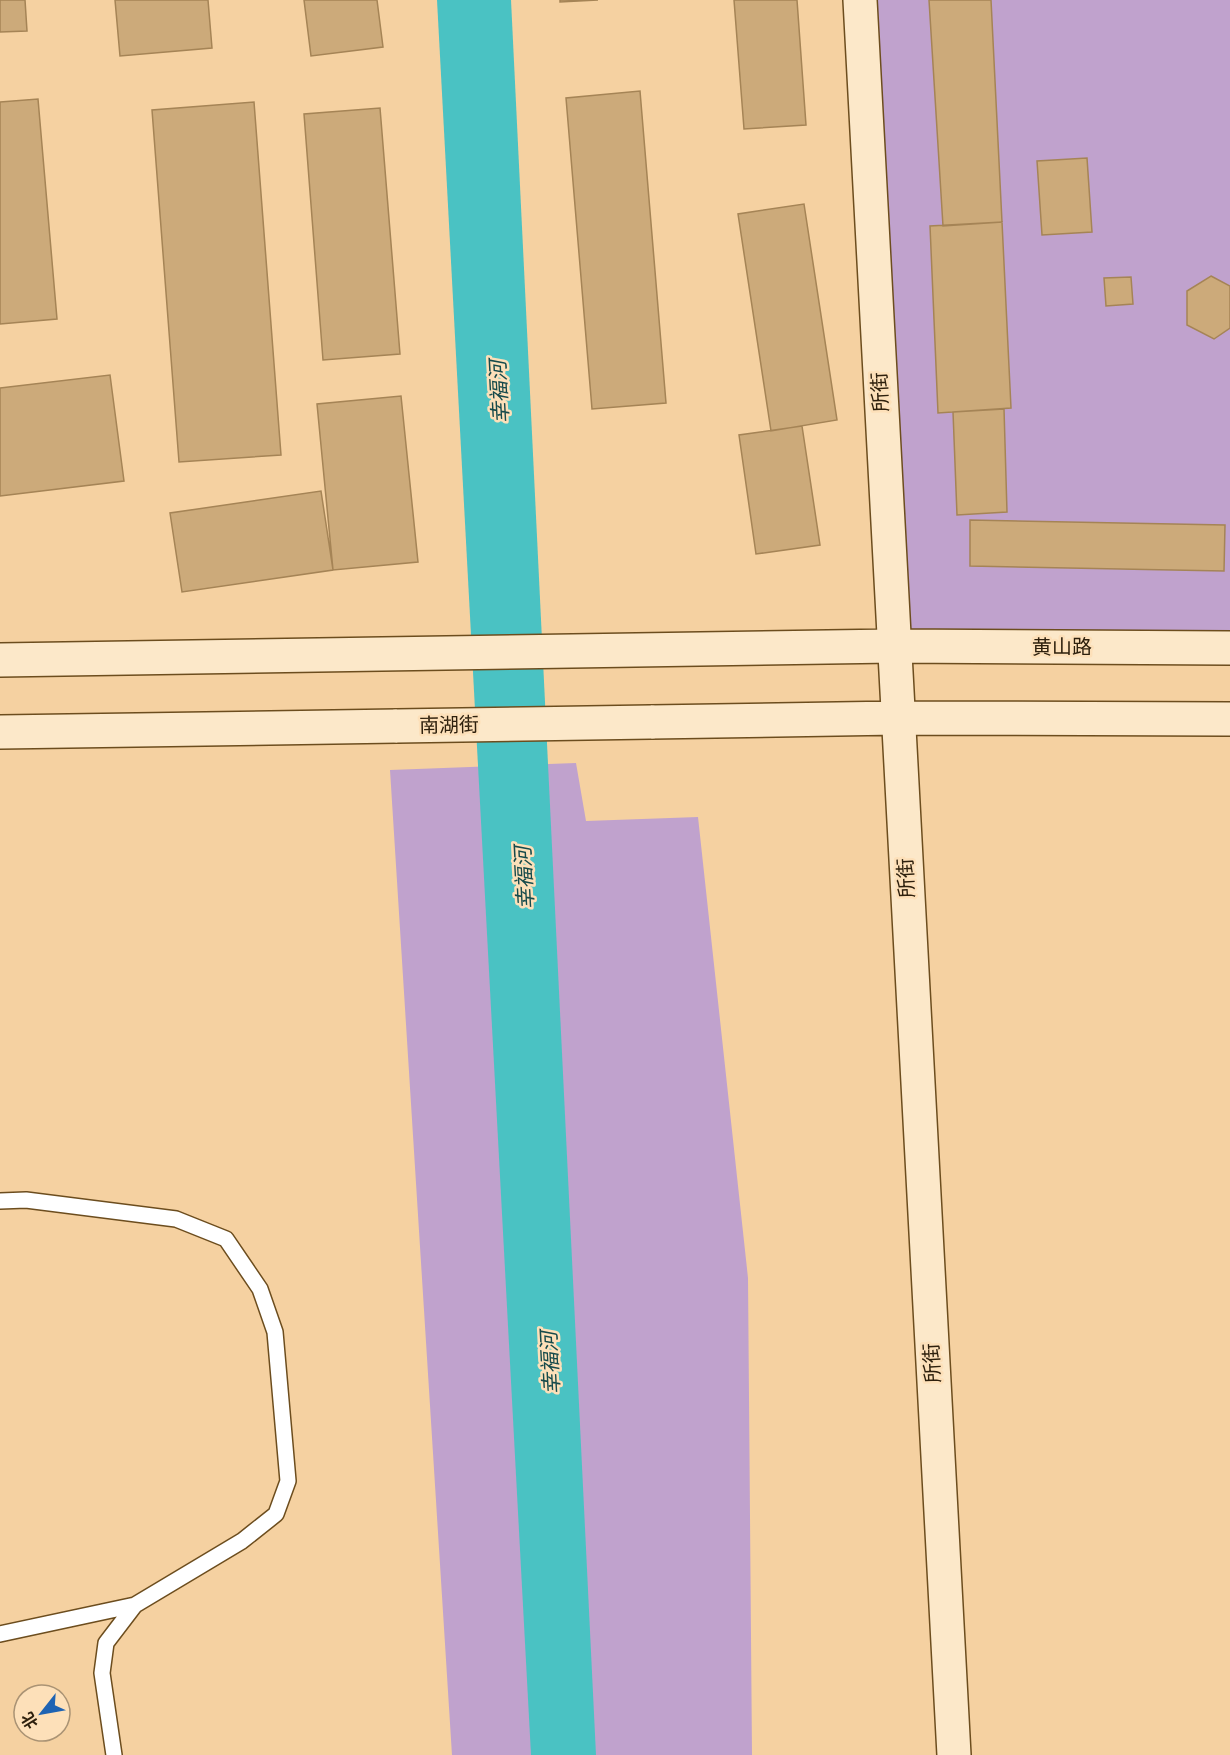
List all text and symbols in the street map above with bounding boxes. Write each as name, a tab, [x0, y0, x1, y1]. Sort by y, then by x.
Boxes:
water label: 幸福河	[485, 356, 513, 424]
street label: 所街	[867, 371, 893, 413]
street label: 黄山路	[1032, 635, 1092, 659]
street label: 南湖街	[419, 712, 479, 738]
water label: 幸福河	[510, 842, 538, 910]
street label: 所街	[893, 857, 919, 899]
water label: 幸福河	[536, 1327, 564, 1395]
street label: 所街	[919, 1342, 945, 1384]
north arrow	[12, 1683, 72, 1743]
text: 北	[17, 1709, 42, 1732]

